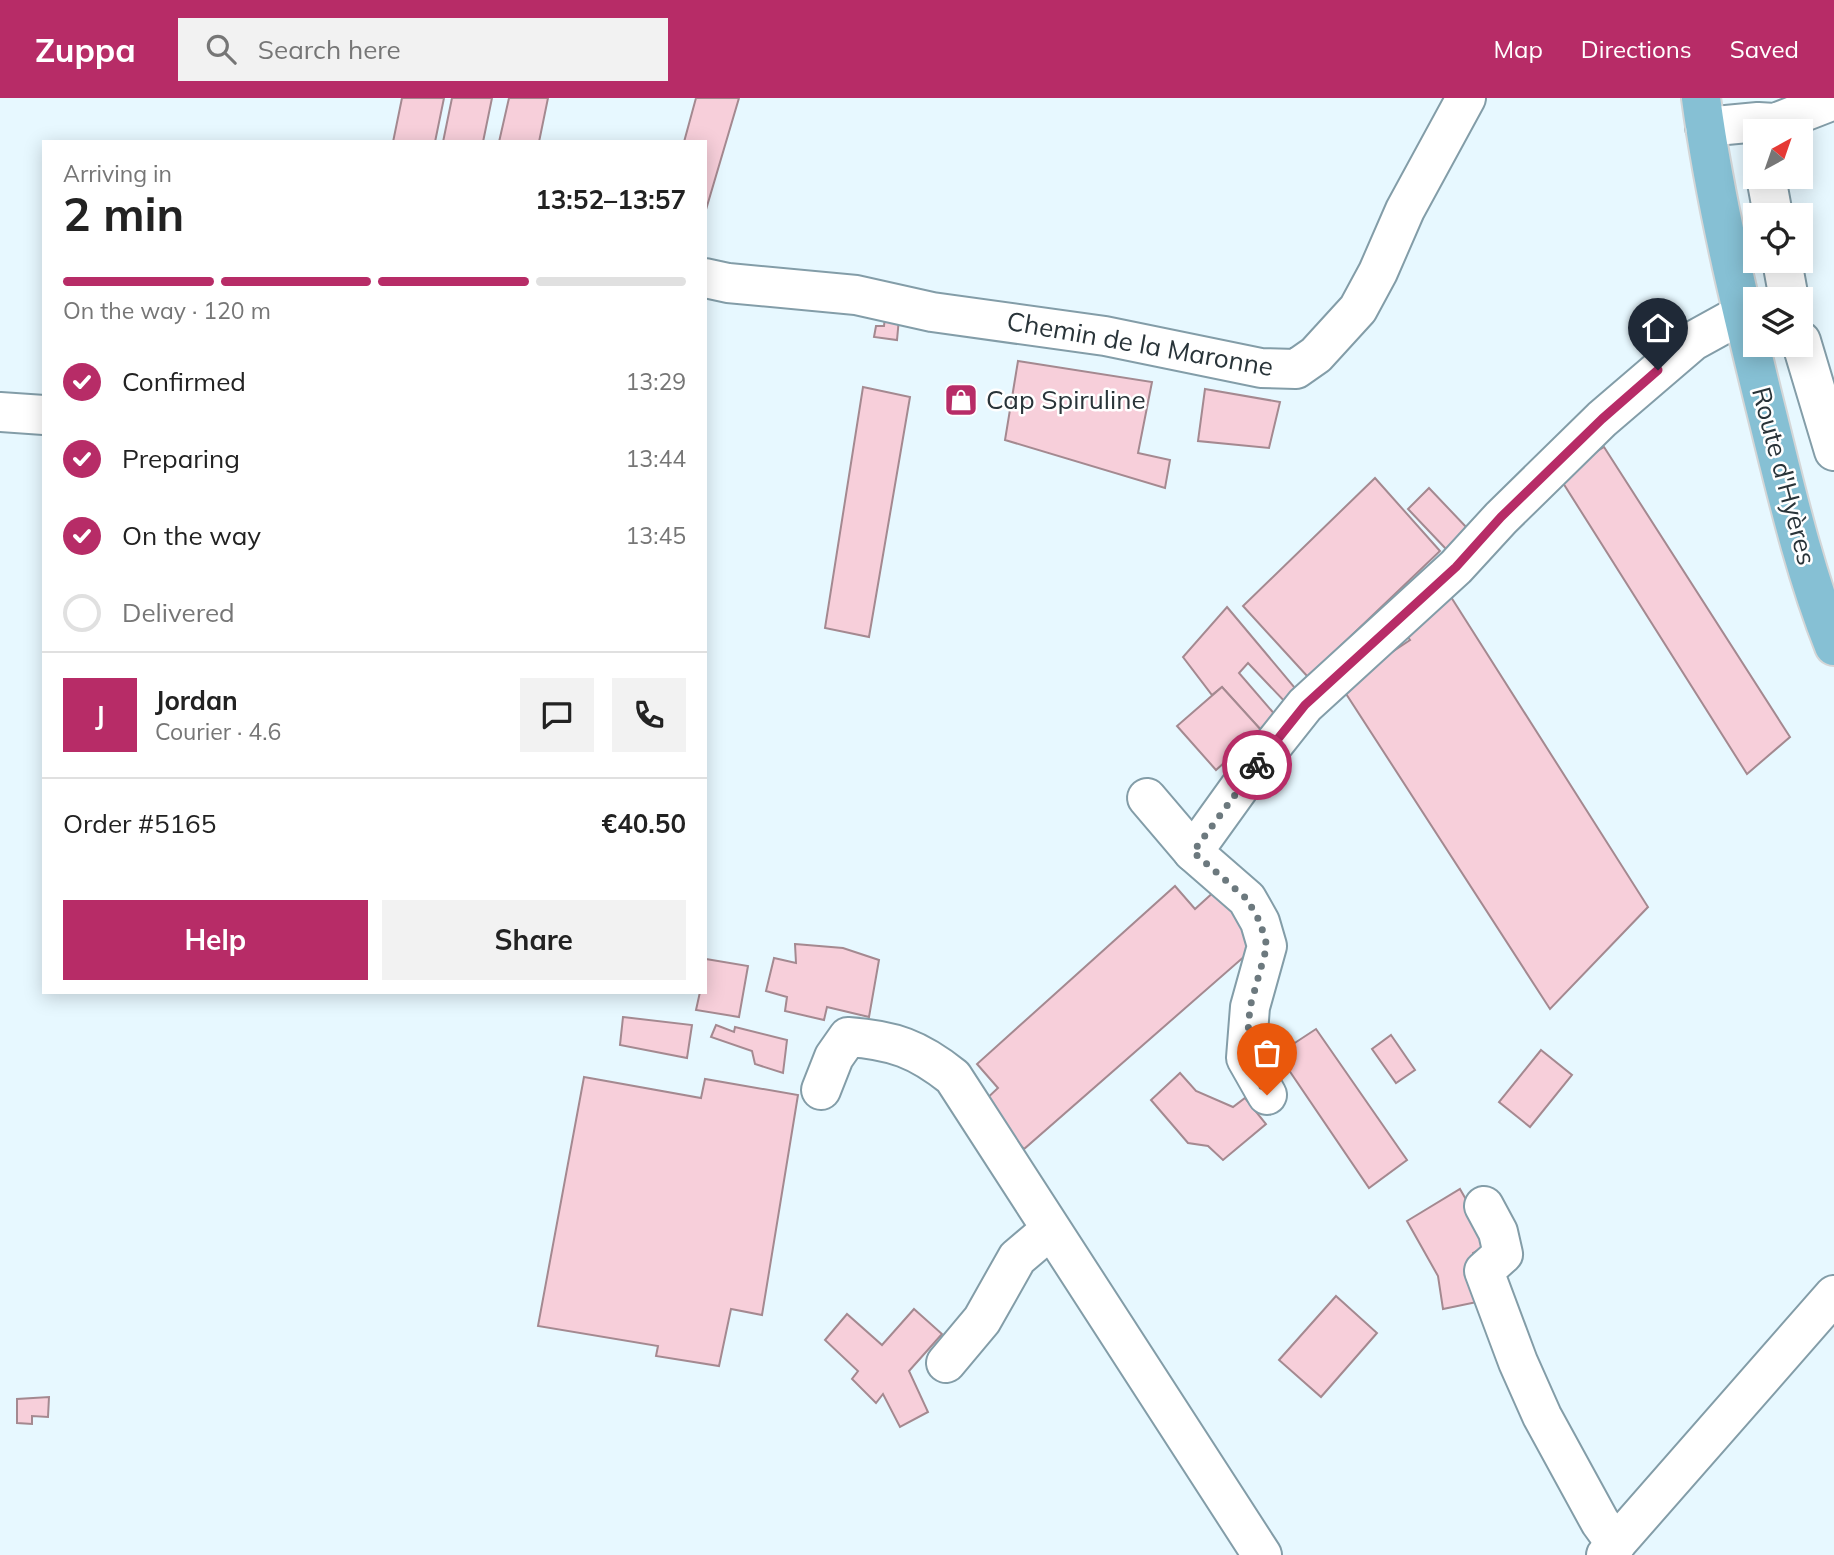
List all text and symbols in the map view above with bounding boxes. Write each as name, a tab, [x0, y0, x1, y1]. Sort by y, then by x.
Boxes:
search box	[178, 18, 668, 81]
text: Zuppa	[35, 29, 136, 70]
icon: search	[202, 30, 240, 68]
text: Search here	[258, 33, 401, 66]
text: Map	[1493, 34, 1543, 64]
text: Directions	[1581, 34, 1692, 64]
text: Saved	[1730, 34, 1799, 64]
north arrow	[1743, 119, 1813, 189]
map controls	[1743, 119, 1813, 357]
text: Arriving in	[63, 159, 172, 188]
text: 13:52–13:57	[535, 183, 686, 216]
text: 2 min	[63, 185, 184, 243]
button: locate	[1743, 203, 1813, 273]
button: layers	[1743, 287, 1813, 357]
text: On the way · 120 m	[63, 296, 271, 325]
pin	[1628, 298, 1688, 370]
street label: Chemin de la Maronne	[1004, 304, 1276, 383]
icon: home	[1639, 309, 1677, 347]
icon: check	[63, 363, 101, 401]
text: Confirmed	[122, 365, 246, 398]
text: 13:29	[626, 367, 686, 396]
shop icon: Cap Spiruline	[942, 381, 980, 419]
place label: Cap Spiruline	[986, 383, 1146, 416]
street label: Route d'Hyères	[1745, 383, 1824, 568]
icon: check	[63, 440, 101, 478]
text: Preparing	[122, 442, 240, 475]
text: 13:44	[626, 444, 686, 473]
icon: check	[63, 517, 101, 555]
text: On the way	[122, 519, 261, 552]
text: 13:45	[626, 521, 686, 550]
text: Delivered	[122, 596, 235, 629]
button: chat	[520, 678, 594, 752]
button: phone	[612, 678, 686, 752]
text: Jordan	[155, 684, 238, 717]
text: J	[95, 699, 105, 732]
text: Courier · 4.6	[155, 717, 281, 746]
courier	[1222, 730, 1292, 800]
icon: bike	[1238, 746, 1276, 784]
text: Order #5165	[63, 807, 216, 840]
text: €40.50	[602, 807, 686, 840]
button: Help	[63, 900, 368, 980]
button: Share	[382, 900, 686, 980]
pin	[1237, 1023, 1297, 1095]
icon: bag	[1248, 1034, 1286, 1072]

